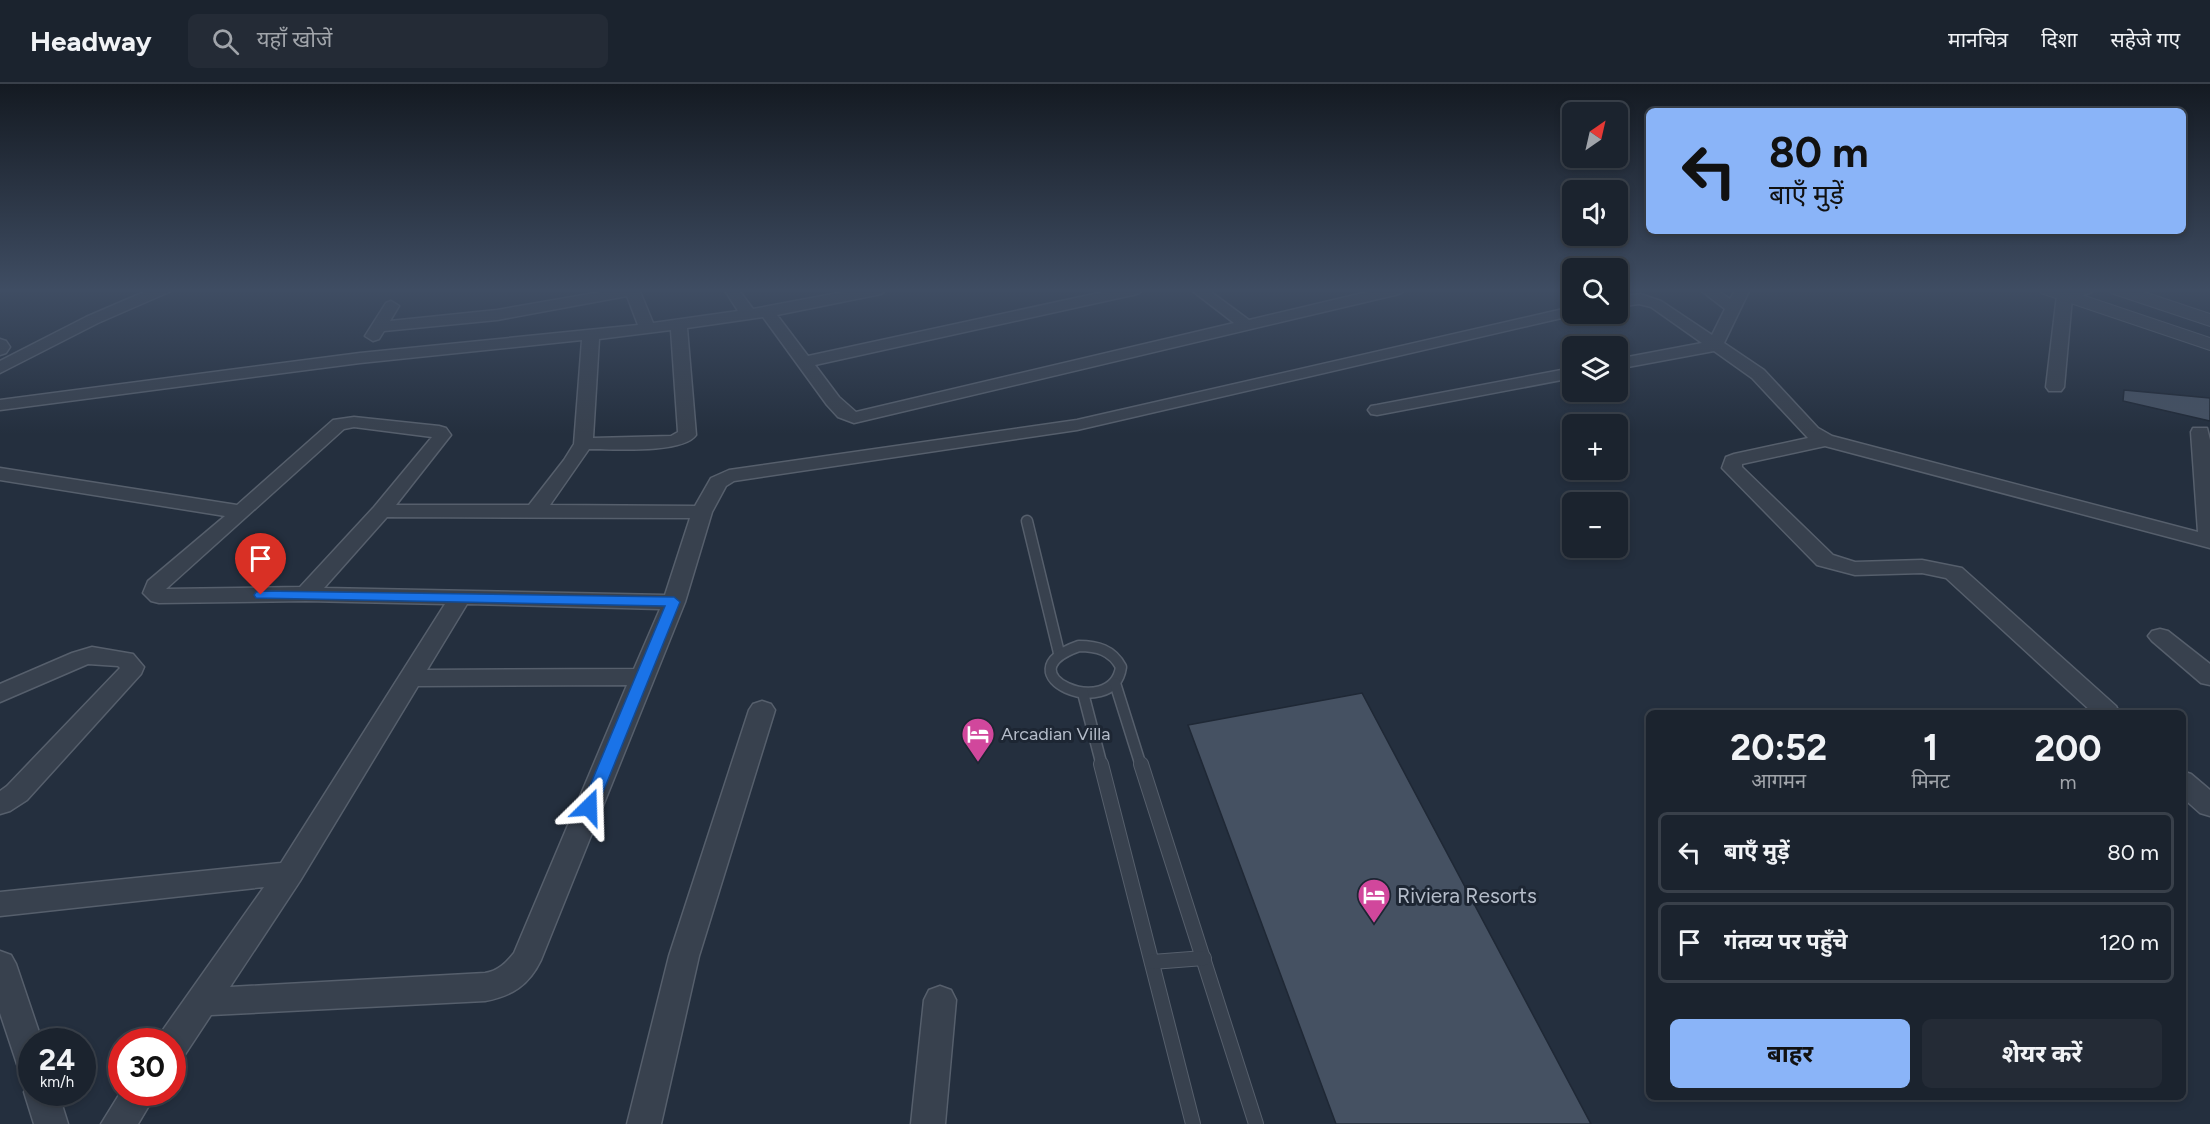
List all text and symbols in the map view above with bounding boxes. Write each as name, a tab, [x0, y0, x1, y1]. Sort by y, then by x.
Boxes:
search box	[188, 14, 608, 68]
text: Headway	[30, 24, 152, 58]
icon: search	[209, 25, 242, 58]
text: यहाँ खोजें	[257, 26, 332, 53]
text: मानचित्र	[1948, 27, 2008, 52]
text: दिशा	[2041, 27, 2077, 52]
text: सहेजे गए	[2110, 27, 2180, 52]
north arrow	[1562, 102, 1628, 168]
map controls	[1562, 102, 1628, 558]
text: 80 m	[1769, 127, 1869, 178]
icon: left	[1670, 132, 1748, 210]
text: बाएँ मुड़ें	[1769, 178, 1844, 211]
button: sound	[1562, 180, 1628, 246]
button: search	[1562, 258, 1628, 324]
button: layers	[1562, 336, 1628, 402]
button: +	[1562, 414, 1628, 480]
button: −	[1562, 492, 1628, 558]
pin	[235, 533, 286, 595]
icon: arrive	[244, 542, 277, 575]
hotel icon: Arcadian Villa	[960, 716, 996, 763]
place label: Arcadian Villa	[1001, 723, 1110, 745]
text: 20:52	[1730, 726, 1827, 769]
text: 1	[1923, 726, 1938, 769]
text: 200	[2034, 727, 2102, 770]
text: आगमन	[1751, 769, 1806, 793]
text: मिनट	[1911, 769, 1950, 793]
text: m	[2059, 770, 2076, 794]
position arrow	[557, 775, 621, 839]
icon: left	[1673, 836, 1706, 869]
text: बाएँ मुड़ें	[1724, 838, 1790, 865]
text: 80 m	[2107, 839, 2159, 866]
hotel icon: Riviera Resorts	[1356, 877, 1392, 924]
place label: Riviera Resorts	[1397, 883, 1537, 908]
icon: arrive	[1673, 926, 1706, 959]
text: गंतव्य पर पहुँचे	[1724, 928, 1848, 955]
text: 120 m	[2099, 929, 2159, 956]
button: बाहर	[1670, 1019, 1910, 1088]
button: शेयर करें	[1922, 1019, 2162, 1088]
speed limit sign: 30	[108, 1028, 186, 1106]
text: 24	[39, 1041, 75, 1078]
text: km/h	[40, 1073, 74, 1091]

